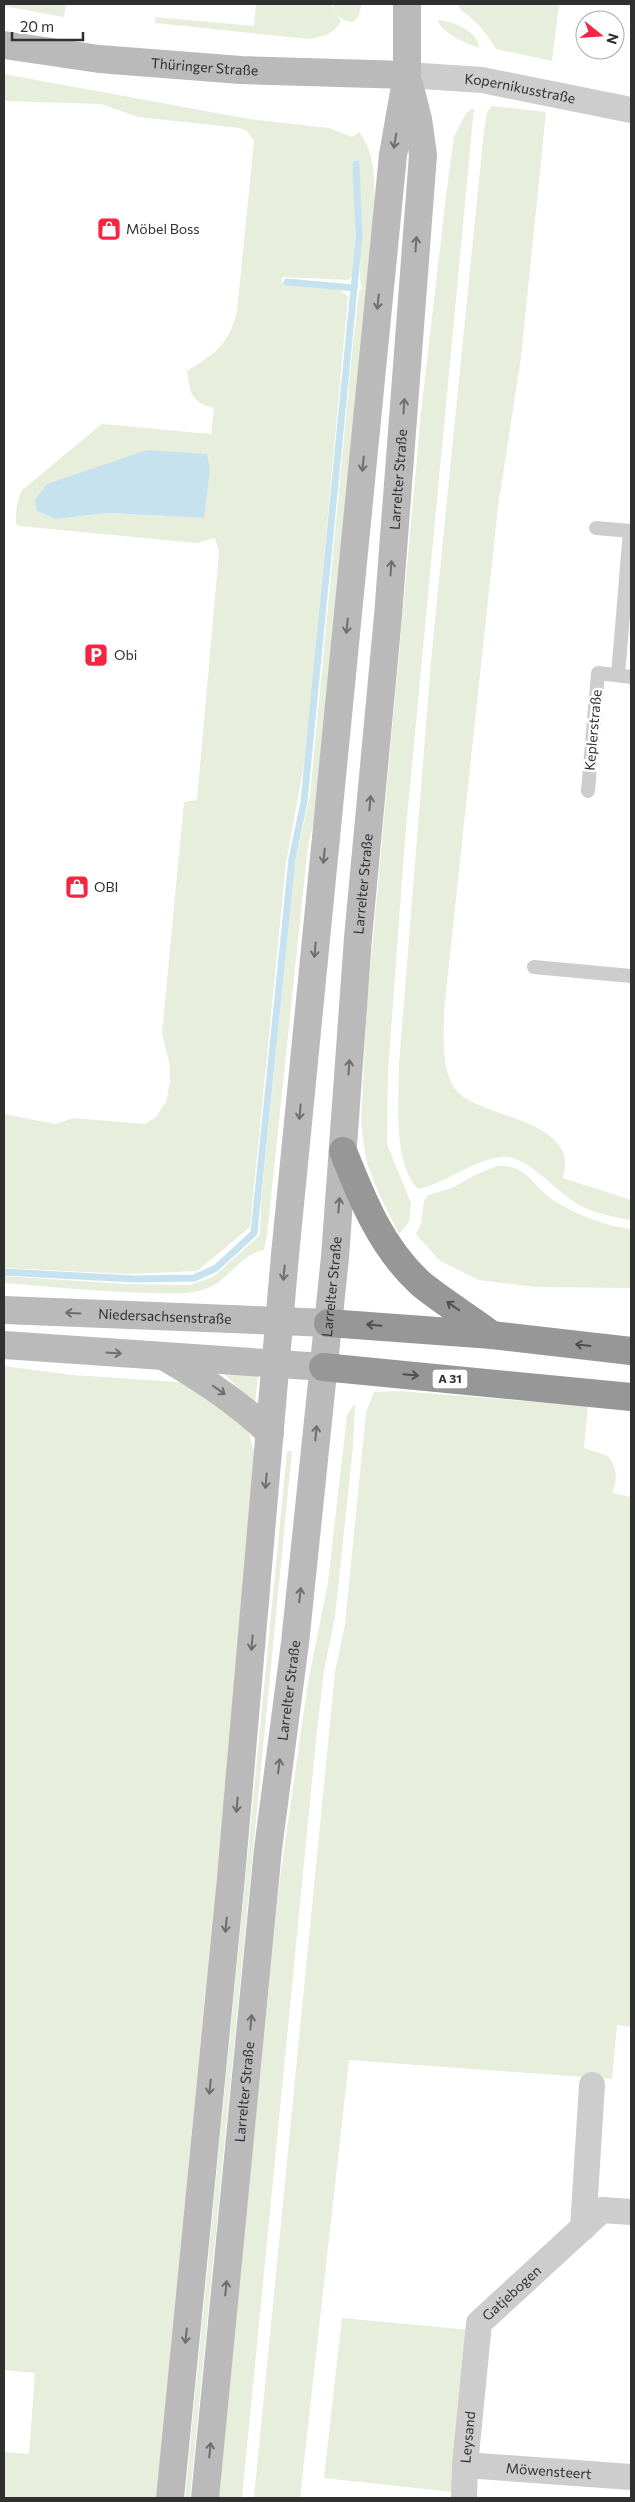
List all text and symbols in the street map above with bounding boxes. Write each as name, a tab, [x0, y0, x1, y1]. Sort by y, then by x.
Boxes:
scale bar	[12, 10, 84, 42]
north arrow	[575, 10, 625, 60]
text: 20 m	[20, 17, 54, 35]
text: N	[603, 31, 623, 46]
street label: Thüringer Straße	[150, 54, 259, 79]
street label: Kopernikusstraße	[464, 70, 577, 107]
one-way arrow	[390, 132, 400, 148]
shop icon: Möbel Boss	[96, 216, 122, 242]
place label: Möbel Boss	[126, 220, 200, 237]
one-way arrow	[412, 236, 421, 252]
one-way arrow	[374, 294, 383, 310]
one-way arrow	[399, 398, 409, 414]
street label: Larrelter Straße	[386, 428, 410, 530]
one-way arrow	[358, 456, 367, 472]
one-way arrow	[387, 560, 396, 576]
one-way arrow	[342, 617, 352, 633]
parking icon: Obi	[83, 642, 109, 668]
place label: Obi	[114, 646, 137, 663]
street label: Keplerstraße	[580, 689, 605, 771]
one-way arrow	[366, 795, 375, 811]
street label: Larrelter Straße	[349, 833, 376, 935]
one-way arrow	[319, 848, 329, 864]
shop icon: OBI	[64, 874, 90, 900]
place label: OBI	[94, 878, 118, 895]
one-way arrow	[310, 942, 320, 958]
one-way arrow	[344, 1060, 353, 1076]
one-way arrow	[295, 1103, 304, 1119]
one-way arrow	[334, 1197, 344, 1213]
street label: Larrelter Straße	[318, 1236, 344, 1338]
one-way arrow	[279, 1265, 289, 1281]
one-way arrow	[446, 1301, 460, 1311]
street label: Niedersachsenstraße	[98, 1305, 232, 1327]
one-way arrow	[65, 1308, 81, 1317]
one-way arrow	[366, 1320, 382, 1330]
one-way arrow	[575, 1340, 591, 1350]
one-way arrow	[106, 1348, 122, 1357]
road number: A 31	[432, 1370, 468, 1388]
one-way arrow	[403, 1371, 419, 1380]
one-way arrow	[212, 1385, 226, 1395]
one-way arrow	[311, 1425, 321, 1441]
one-way arrow	[261, 1473, 271, 1489]
one-way arrow	[295, 1587, 304, 1603]
one-way arrow	[247, 1635, 256, 1651]
street label: Larrelter Straße	[273, 1639, 303, 1742]
one-way arrow	[274, 1758, 284, 1774]
one-way arrow	[232, 1797, 242, 1813]
one-way arrow	[221, 1917, 231, 1933]
one-way arrow	[246, 2014, 256, 2030]
street label: Larrelter Straße	[231, 2041, 257, 2143]
one-way arrow	[205, 2079, 215, 2095]
street label: Gatjebogen	[478, 2261, 544, 2324]
one-way arrow	[221, 2280, 230, 2296]
one-way arrow	[181, 2328, 191, 2344]
street label: Leysand	[456, 2410, 478, 2464]
one-way arrow	[205, 2442, 215, 2458]
street label: Möwensteert	[505, 2459, 593, 2482]

